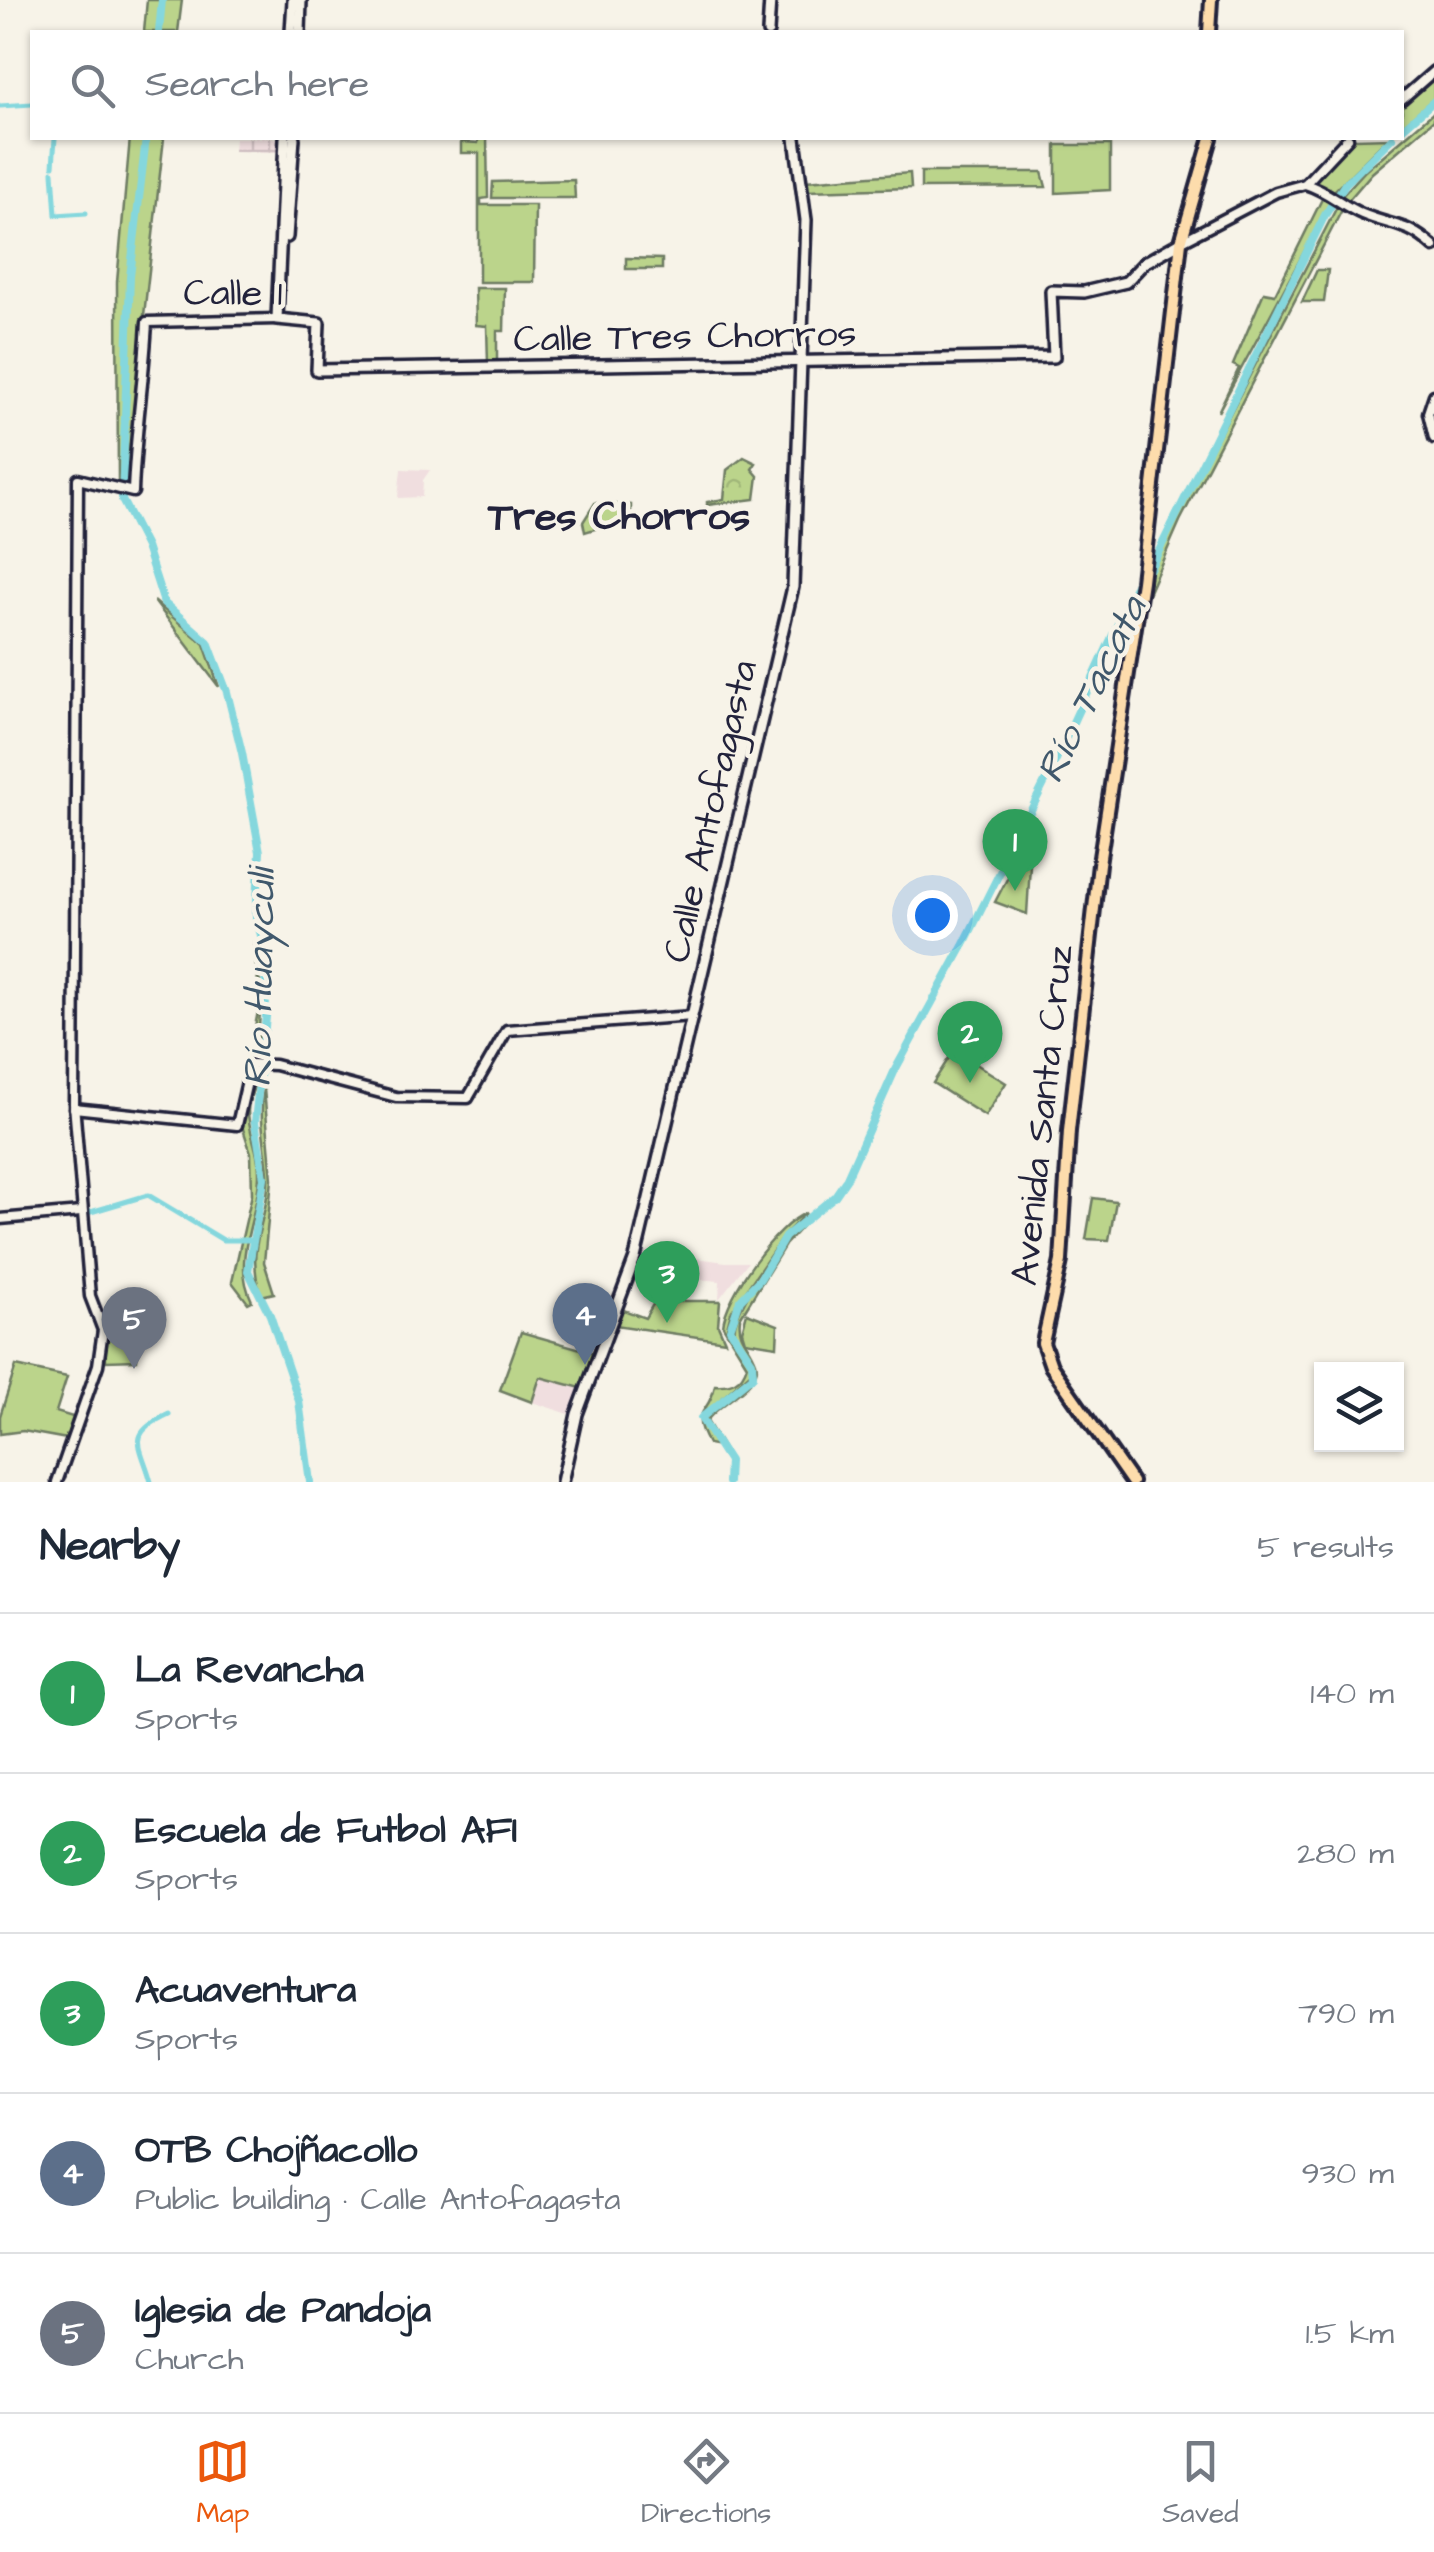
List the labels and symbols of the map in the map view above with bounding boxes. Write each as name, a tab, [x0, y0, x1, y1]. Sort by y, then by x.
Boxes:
street label: Calle 1	[184, 268, 283, 320]
street label: Calle Tres Chorros	[513, 308, 857, 366]
district label: Tres Chorros	[487, 490, 750, 545]
water label: Río Tacata	[1024, 586, 1162, 792]
street label: Calle Antofagasta	[651, 655, 771, 968]
pin: 1	[982, 808, 1048, 891]
water label: Río Huayculi	[231, 864, 291, 1087]
your location	[907, 890, 958, 941]
street label: Avenida Santa Cruz	[999, 942, 1087, 1288]
pin: 2	[938, 1000, 1002, 1083]
pin: 3	[634, 1240, 700, 1323]
pin: 4	[552, 1282, 618, 1365]
pin: 5	[102, 1286, 166, 1369]

